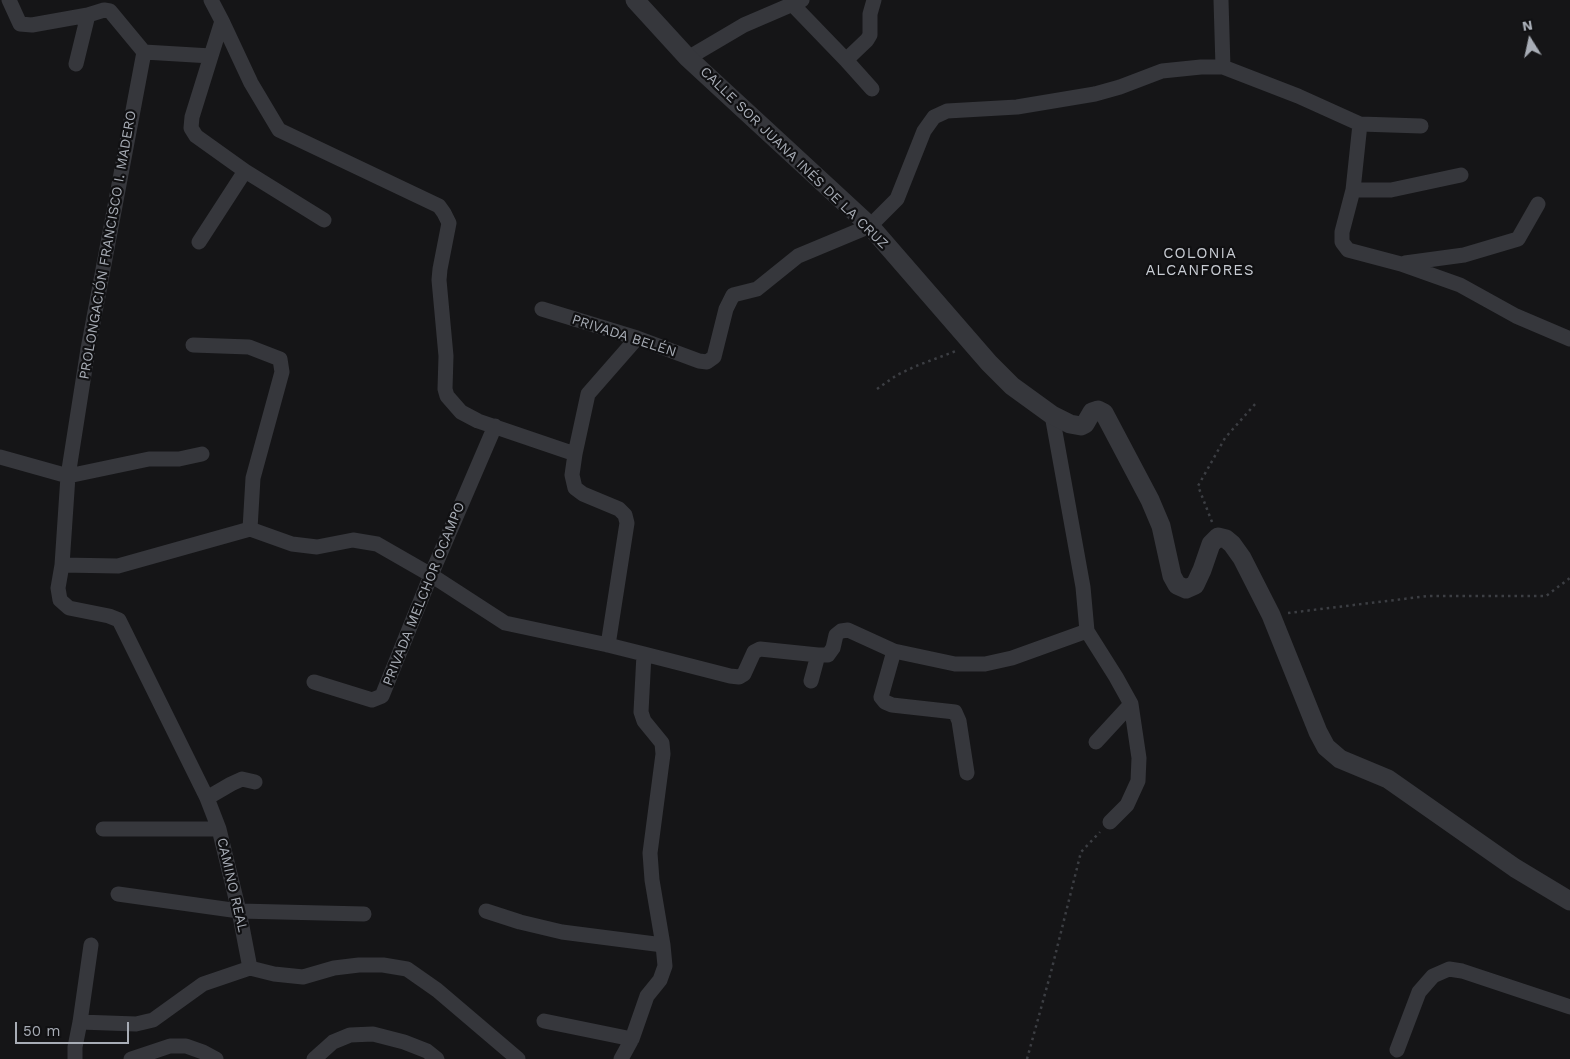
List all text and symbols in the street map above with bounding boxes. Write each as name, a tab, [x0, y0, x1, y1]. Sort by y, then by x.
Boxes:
north arrow	[1505, 15, 1555, 65]
text: N	[1521, 16, 1534, 34]
street label: CALLE SOR JUANA INÉS DE LA CRUZ	[697, 63, 891, 253]
street label: PROLONGACIÓN FRANCISCO I. MADERO	[76, 109, 140, 381]
district label: COLONIA ALCANFORES	[1144, 245, 1256, 280]
street label: PRIVADA BELÉN	[570, 311, 678, 361]
street label: PRIVADA MELCHOR OCAMPO	[379, 500, 469, 688]
street label: CAMINO REAL	[213, 836, 251, 934]
scale bar	[18, 1012, 131, 1044]
text: 50 m	[23, 1022, 60, 1040]

